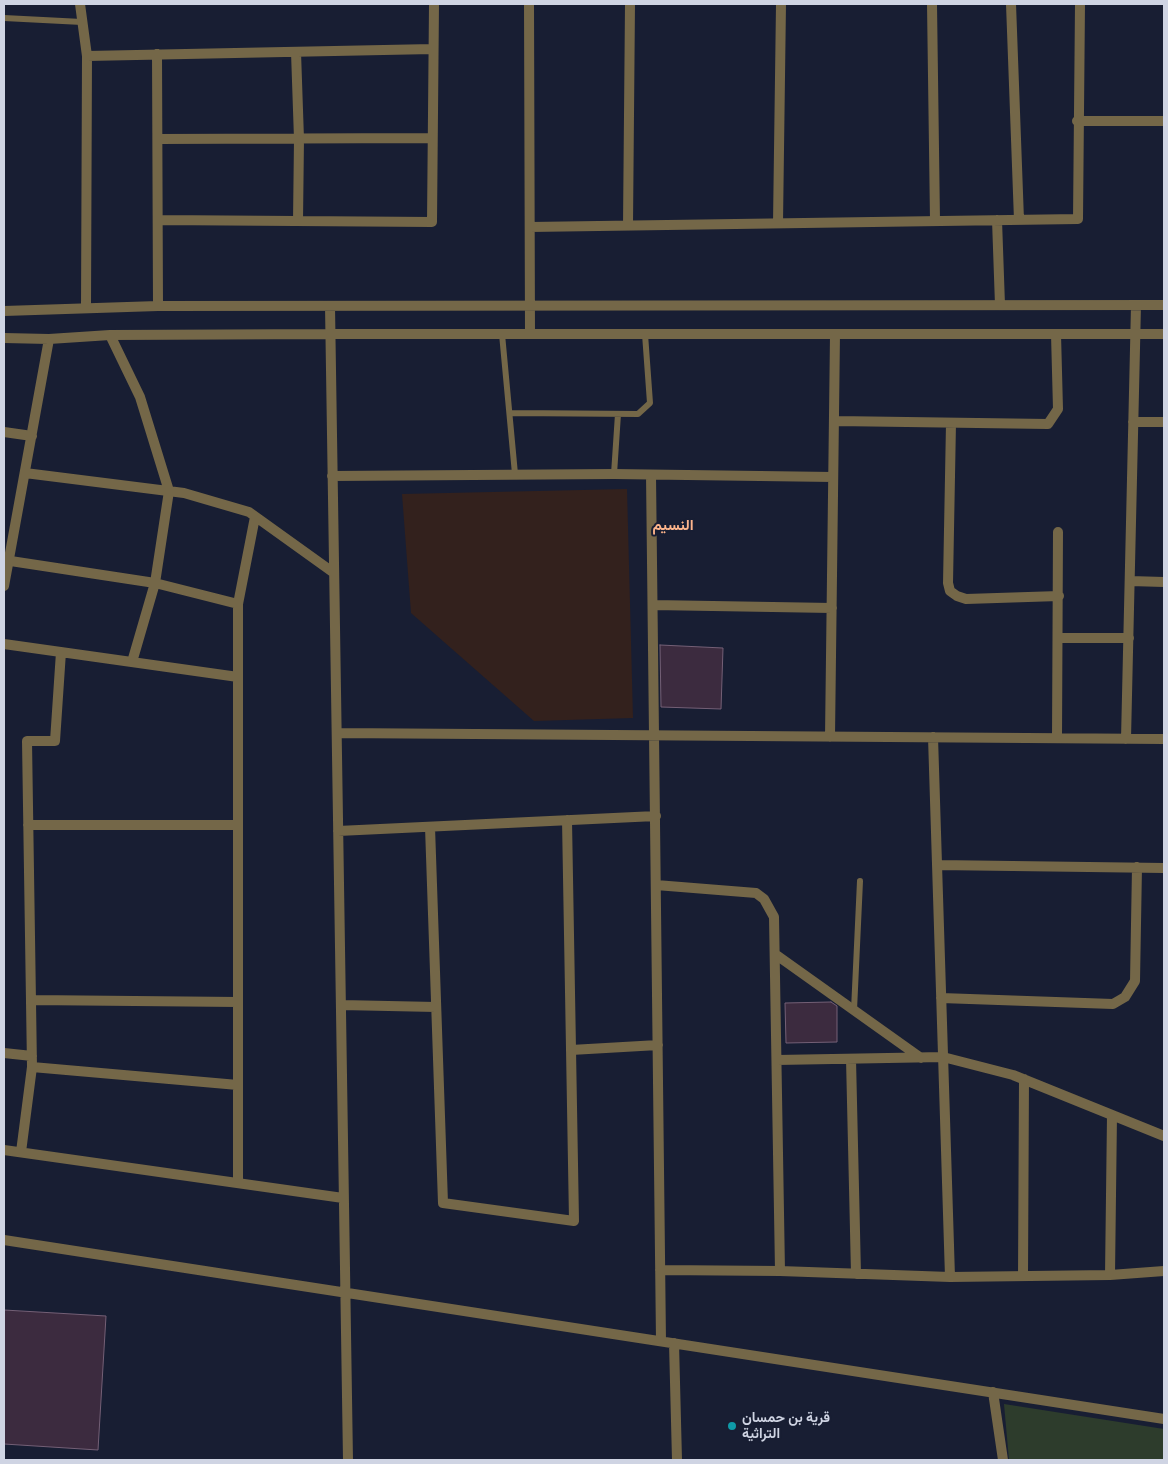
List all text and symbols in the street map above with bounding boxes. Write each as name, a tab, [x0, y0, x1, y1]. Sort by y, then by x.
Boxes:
district label: النسيم	[652, 517, 694, 535]
place label: قرية بن حمسان التراثية	[742, 1410, 830, 1442]
marker: قرية بن حمسان التراثية	[726, 1420, 738, 1432]

